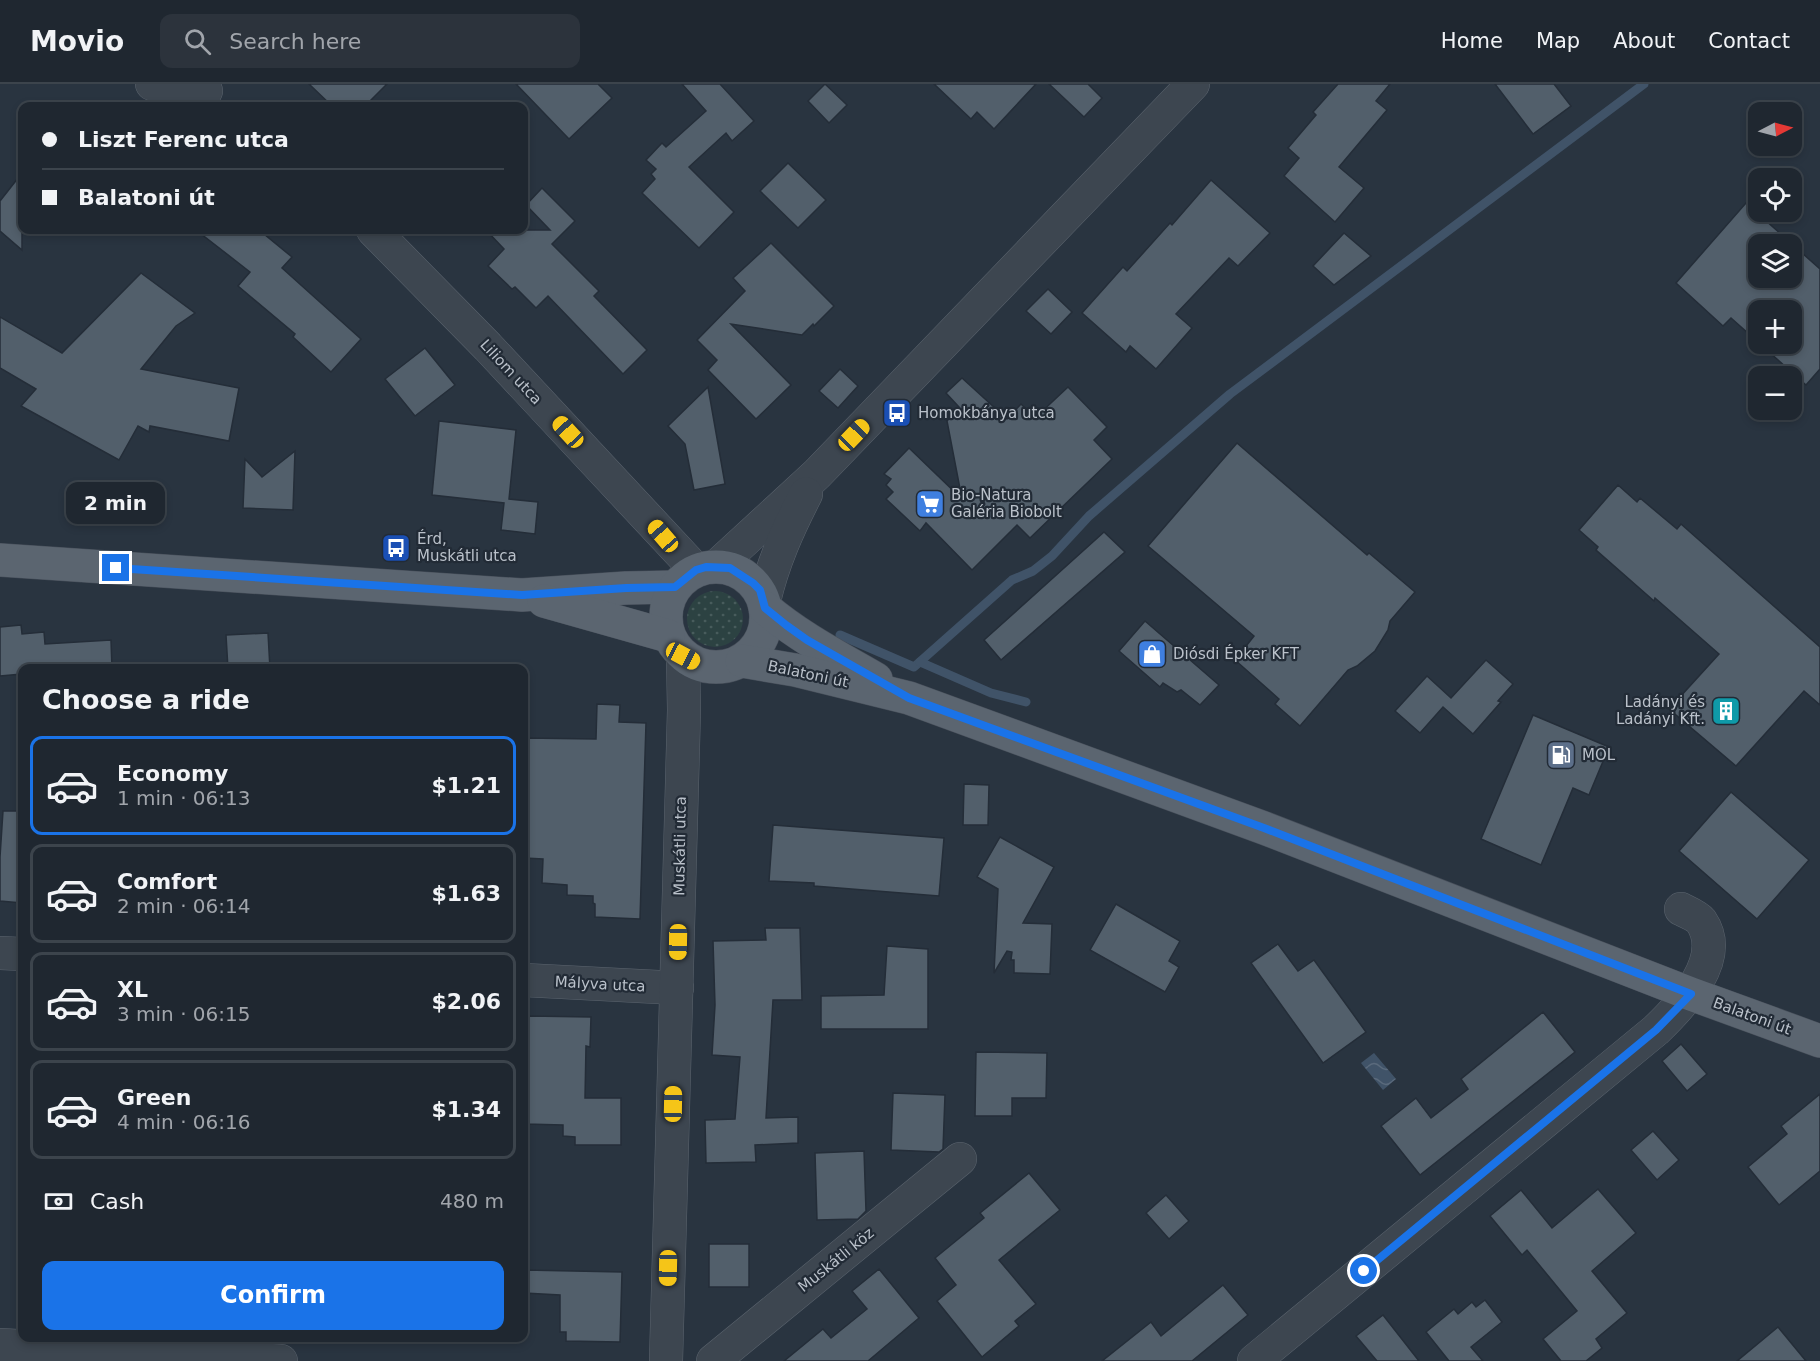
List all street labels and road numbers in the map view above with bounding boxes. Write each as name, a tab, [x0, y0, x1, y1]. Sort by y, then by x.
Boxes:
street label: Liliom utca	[476, 336, 546, 408]
street label: Balatoni út	[766, 657, 850, 691]
street label: Muskátli utca	[670, 796, 690, 896]
street label: Mályva utca	[554, 973, 646, 995]
street label: Balatoni út	[1711, 994, 1794, 1038]
street label: Muskátli köz	[795, 1224, 878, 1296]

